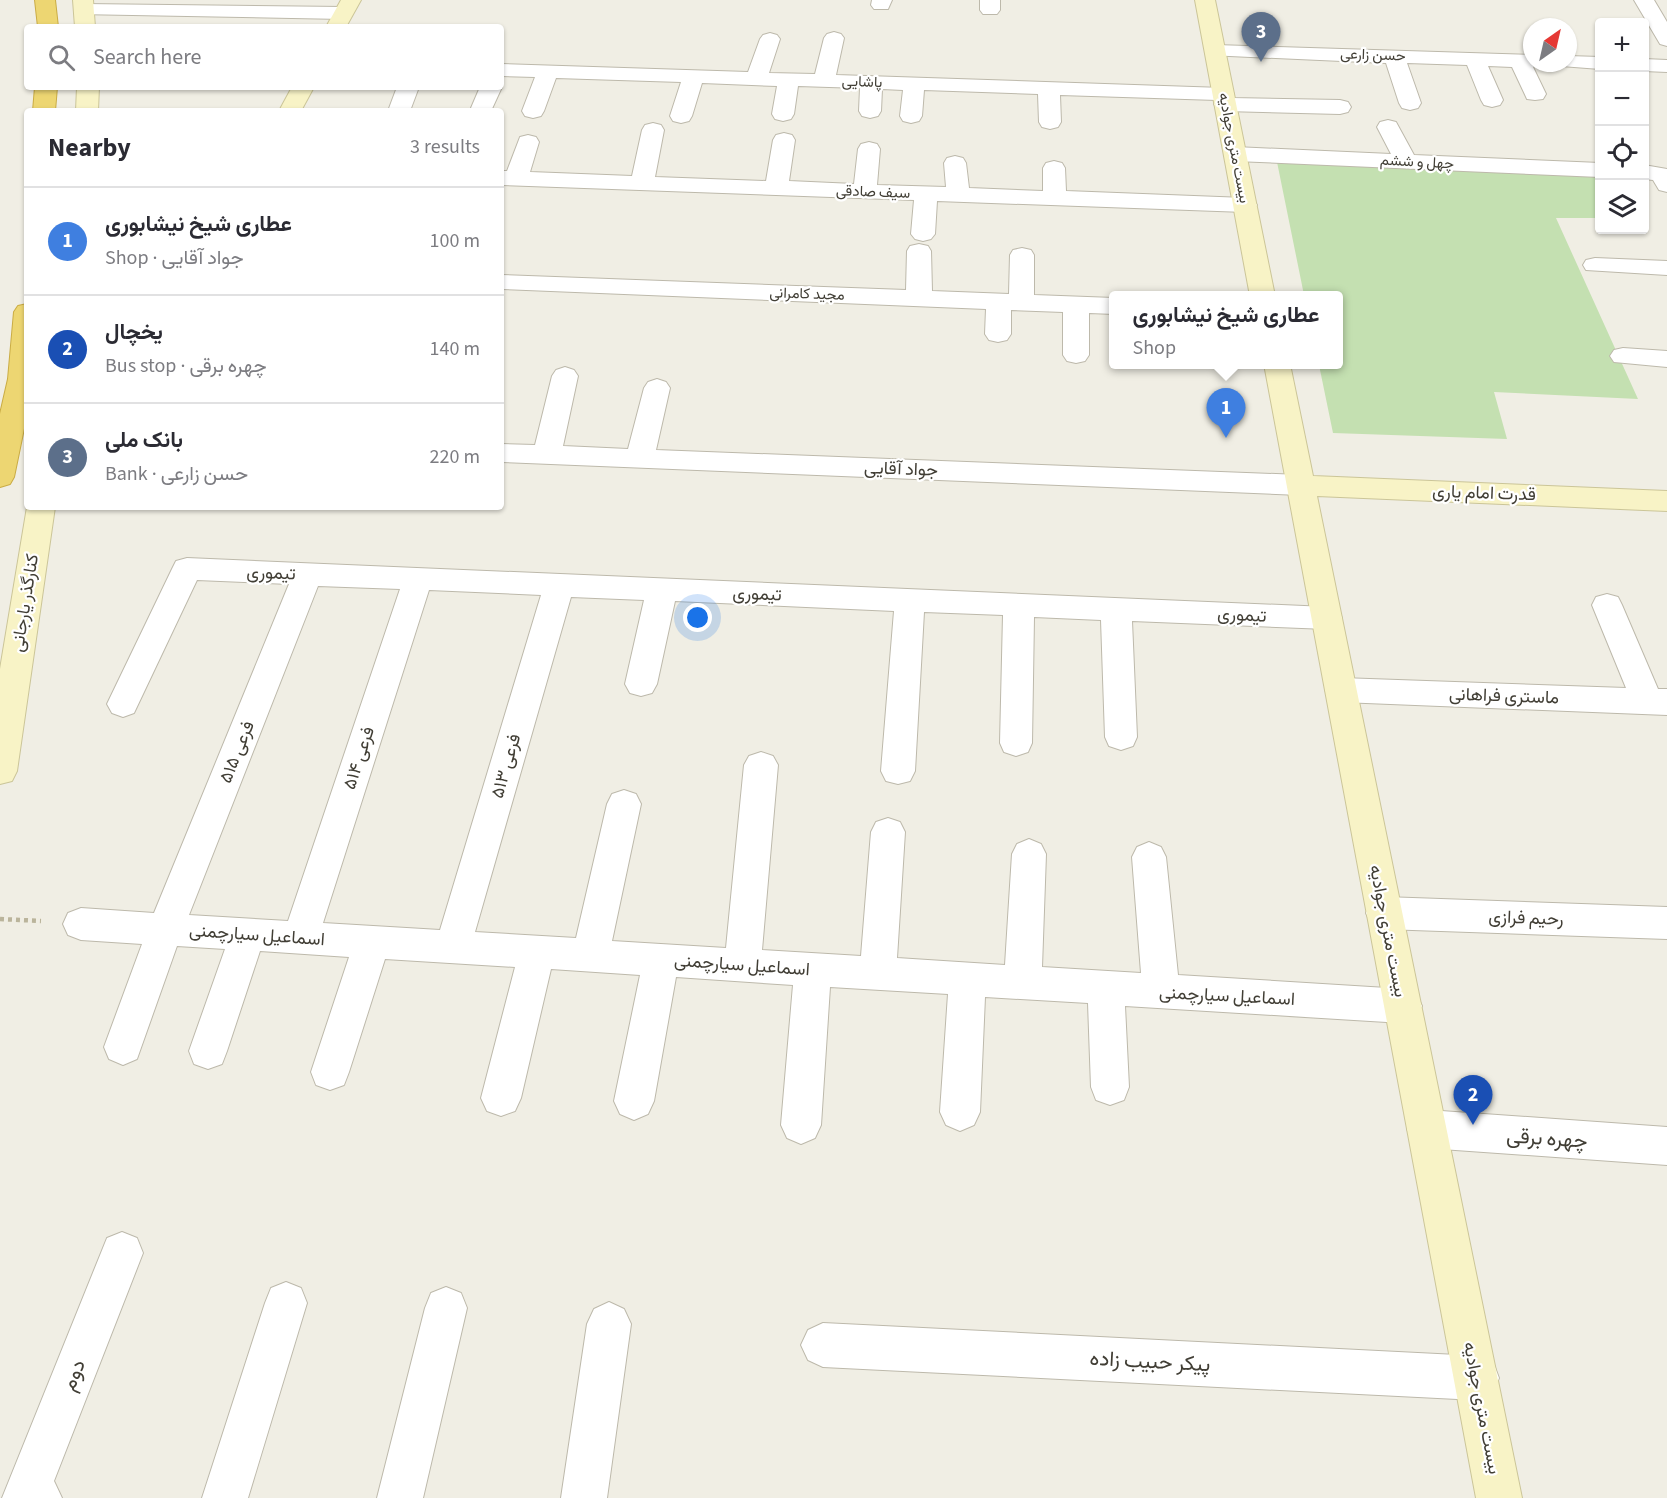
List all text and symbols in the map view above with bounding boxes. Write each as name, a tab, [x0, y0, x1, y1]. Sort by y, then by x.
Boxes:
pin: 3	[1242, 13, 1280, 62]
north arrow	[1523, 18, 1577, 72]
map controls	[1595, 18, 1649, 234]
button: +	[1595, 18, 1649, 72]
search box	[24, 24, 504, 90]
icon: search	[45, 41, 78, 74]
text: Search here	[93, 41, 201, 73]
street label: حسن زارعی	[1340, 43, 1406, 67]
street label: پاشایی	[841, 71, 883, 93]
button: −	[1595, 72, 1649, 126]
street label: بیست متری جوادیه	[1213, 91, 1255, 205]
button: locate	[1595, 126, 1649, 180]
text: Nearby	[48, 129, 131, 166]
text: 3 results	[410, 133, 480, 161]
street label: چهل و ششم	[1379, 150, 1455, 174]
street label: سیف صادقی	[835, 180, 911, 204]
button: layers	[1595, 180, 1649, 234]
text: عطاری شیخ نیشابوری	[105, 208, 292, 240]
text: 1	[62, 227, 73, 255]
text: 100 m	[430, 227, 480, 255]
text: Shop · جواد آقایی	[105, 244, 244, 272]
street label: مجید کامرانی	[769, 282, 845, 306]
popup	[1109, 291, 1343, 369]
text: عطاری شیخ نیشابوری	[1133, 299, 1319, 331]
text: یخچال	[105, 316, 163, 348]
text: Shop	[1133, 334, 1176, 362]
text: 2	[62, 335, 73, 363]
text: 140 m	[430, 335, 480, 363]
text: Bus stop · چهره برقی	[105, 352, 267, 380]
pin: 1	[1206, 388, 1246, 438]
text: بانک ملی	[105, 424, 183, 456]
text: 3	[62, 443, 73, 471]
text: 220 m	[430, 443, 480, 471]
street label: جواد آقایی	[864, 455, 938, 483]
text: Bank · حسن زارعی	[105, 460, 248, 488]
street label: قدرت امام یاری	[1432, 479, 1536, 507]
street label: کنارگذر یارجانی	[5, 552, 45, 654]
street label: تیموری	[246, 560, 296, 586]
street label: تیموری	[732, 581, 782, 607]
street label: تیموری	[1217, 601, 1267, 629]
your location	[683, 603, 712, 632]
street label: ماستری فراهانی	[1448, 682, 1560, 710]
street label: فرعی ۵۱۵	[213, 717, 261, 787]
street label: فرعی ۵۱۴	[337, 723, 381, 793]
street label: فرعی ۵۱۳	[485, 731, 527, 801]
street label: بیست متری جوادیه	[1363, 863, 1413, 999]
street label: رحیم فرازی	[1488, 904, 1564, 932]
street label: اسماعیل سیارچمنی	[188, 918, 326, 952]
street label: اسماعیل سیارچمنی	[673, 948, 811, 982]
street label: اسماعیل سیارچمنی	[1158, 980, 1296, 1012]
pin: 2	[1454, 1076, 1492, 1125]
street label: چهره برقی	[1506, 1120, 1588, 1156]
street label: بیست متری جوادیه	[1457, 1340, 1507, 1476]
street label: پیکر حبیب زاده	[1089, 1343, 1211, 1379]
street label: دوم	[53, 1355, 93, 1395]

